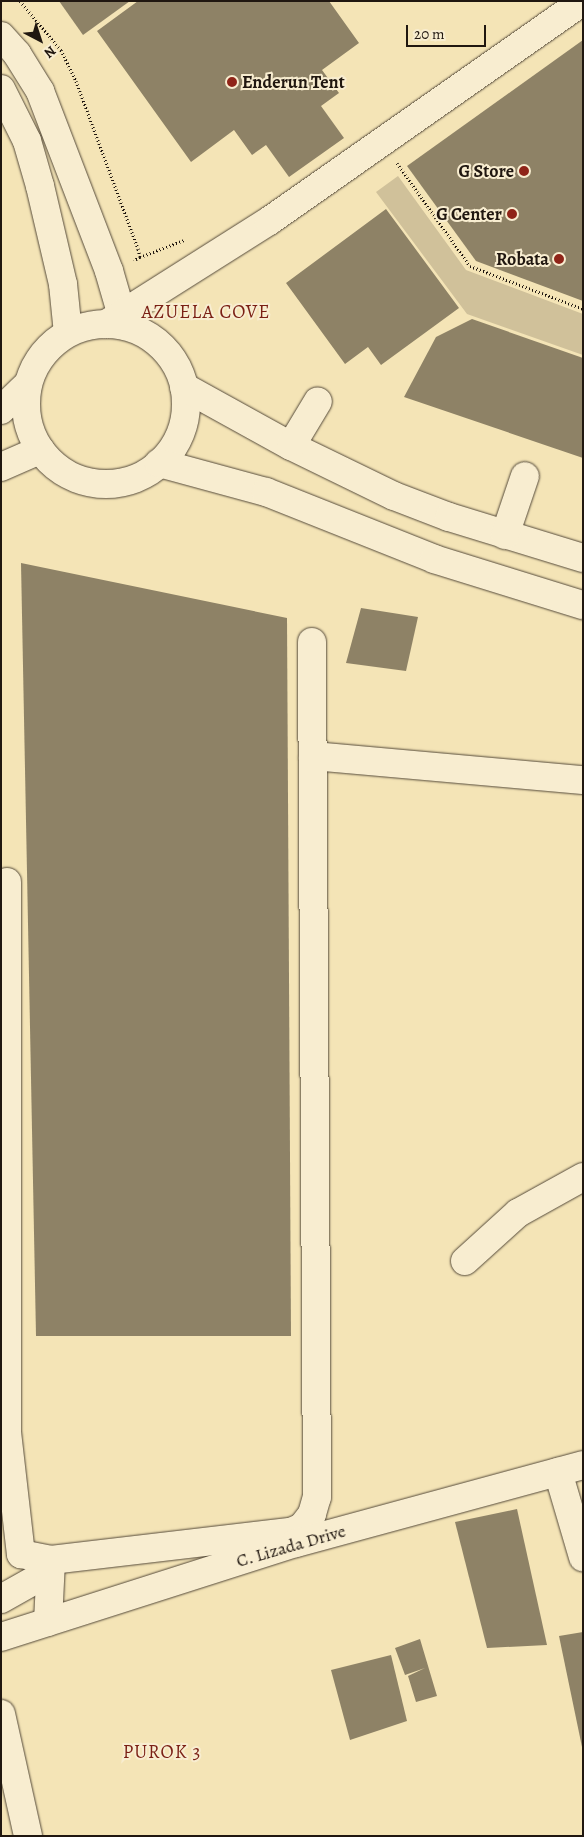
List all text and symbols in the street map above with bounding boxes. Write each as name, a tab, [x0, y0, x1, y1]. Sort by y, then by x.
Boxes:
north arrow	[15, 15, 65, 65]
scale bar	[409, 15, 489, 47]
text: 20 m	[414, 24, 445, 44]
text: N	[40, 41, 60, 62]
place label: Enderun Tent	[242, 71, 345, 93]
marker: Enderun Tent	[226, 76, 238, 88]
place label: G Store	[459, 160, 514, 182]
marker: G Store	[518, 165, 530, 177]
place label: G Center	[436, 203, 502, 225]
marker: G Center	[506, 208, 518, 220]
place label: Robata	[496, 248, 549, 270]
marker: Robata	[553, 253, 565, 265]
district label: AZUELA COVE	[140, 302, 272, 324]
street label: C. Lizada Drive	[234, 1520, 348, 1572]
district label: PUROK 3	[122, 1742, 202, 1764]

